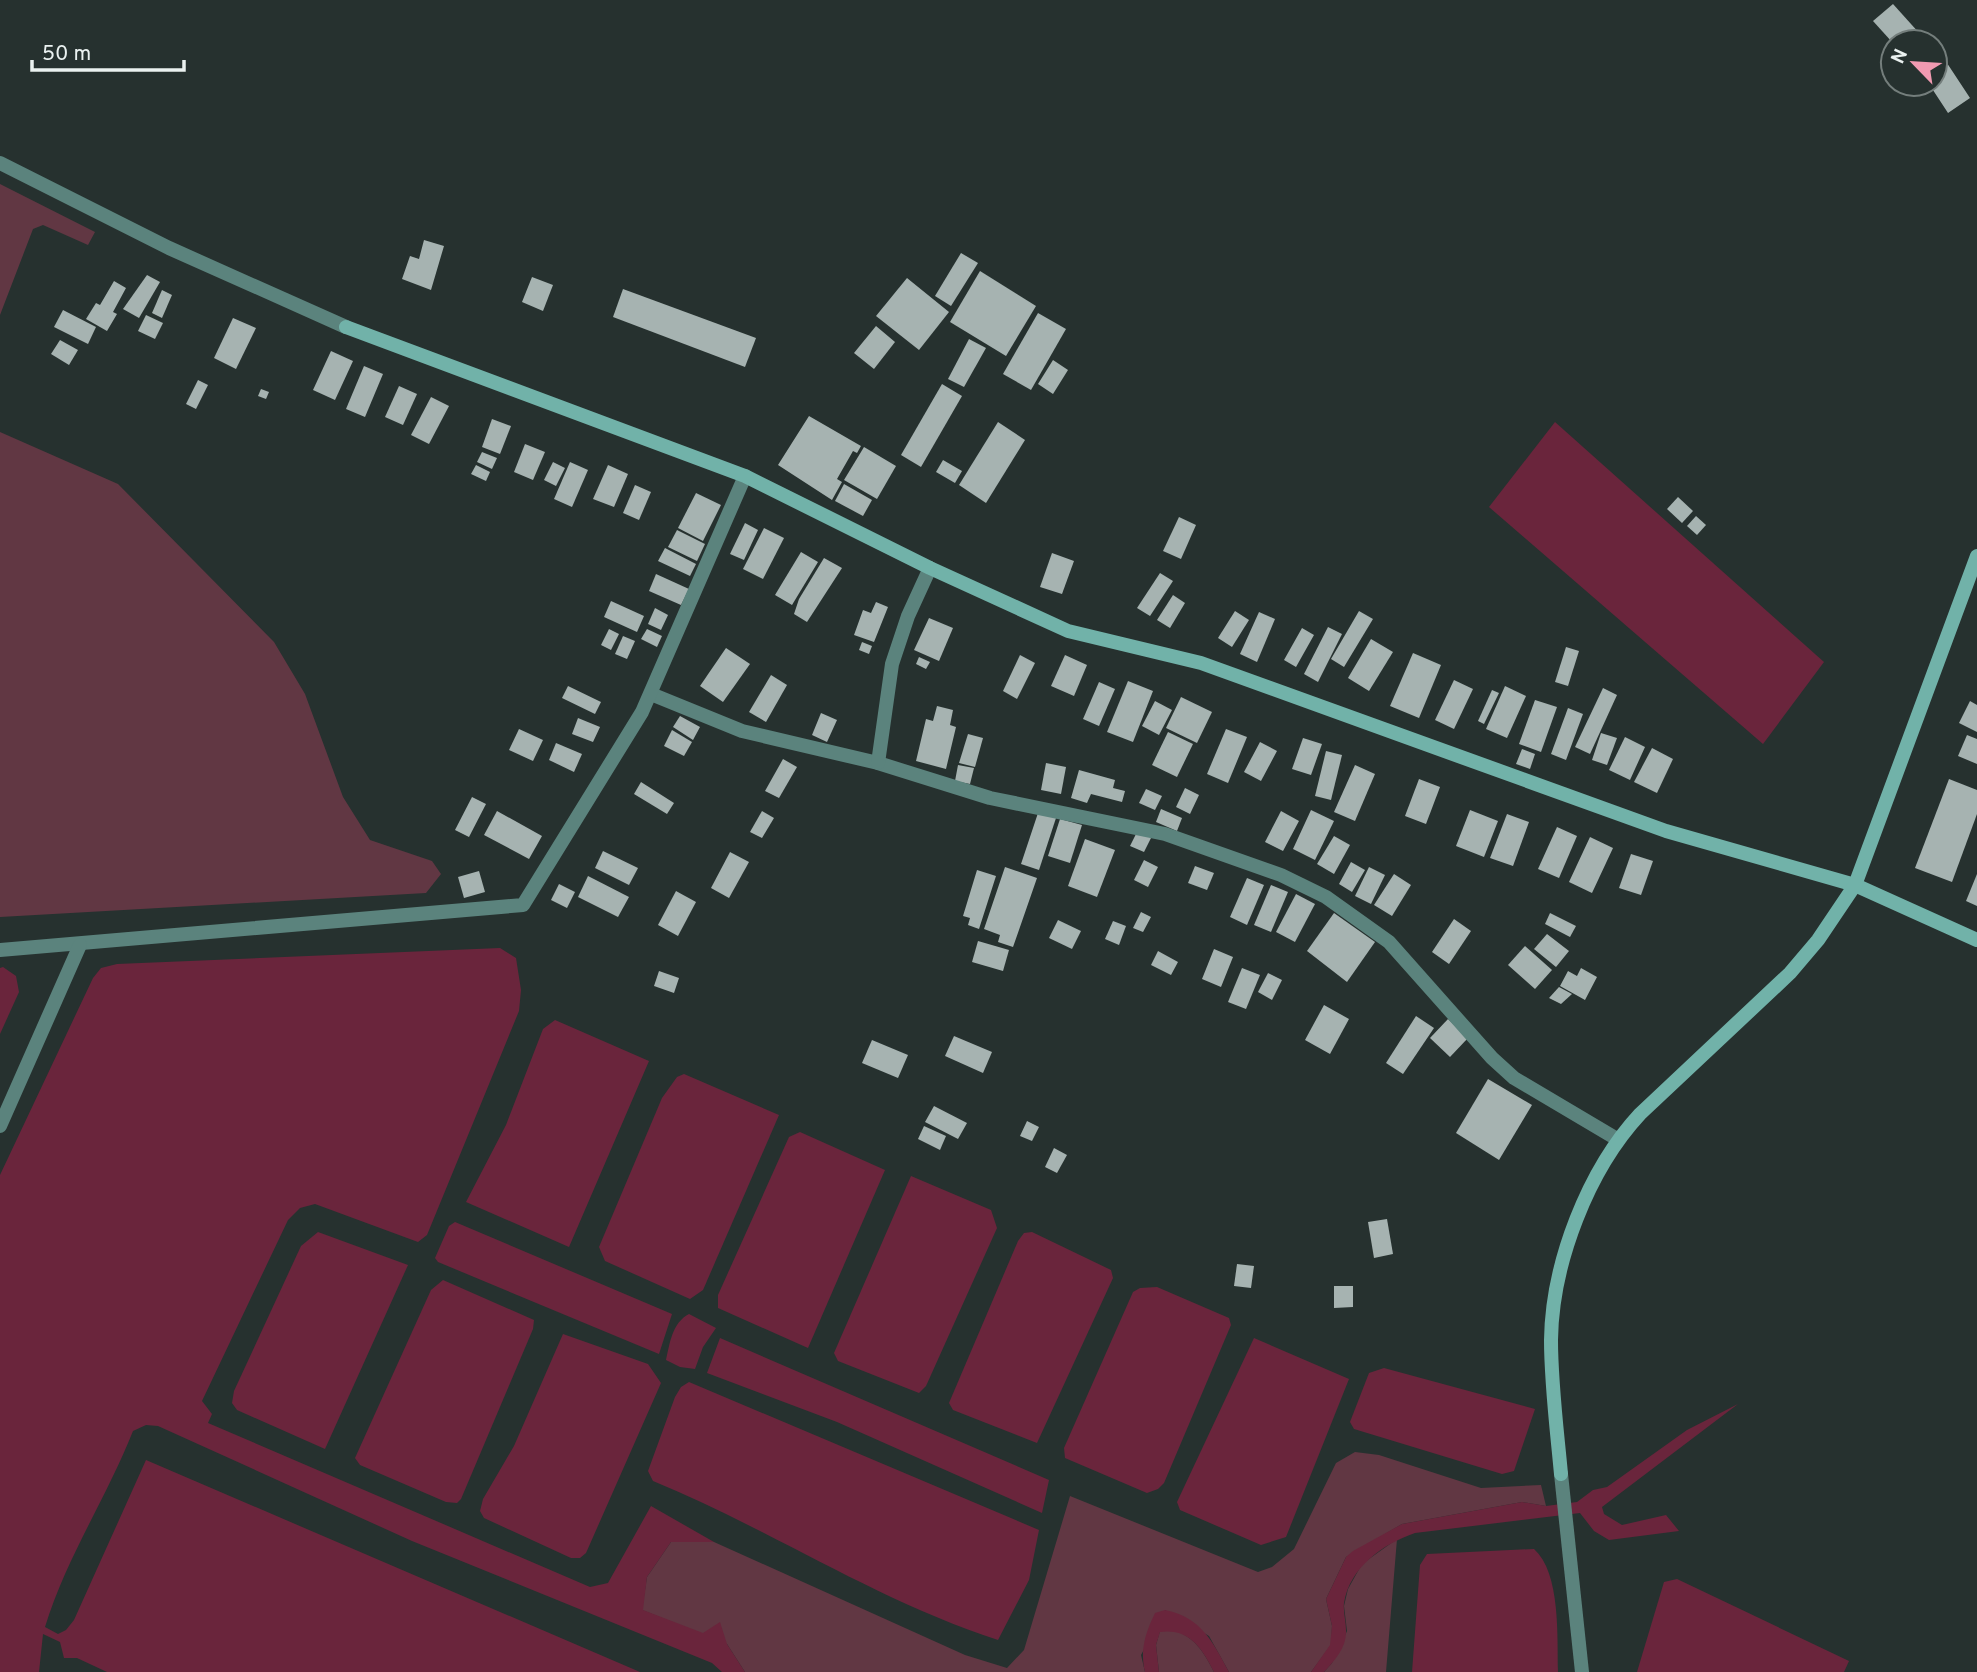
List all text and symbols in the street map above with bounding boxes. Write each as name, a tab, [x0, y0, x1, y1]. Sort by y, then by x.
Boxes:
scale bar	[32, 28, 184, 72]
north arrow	[1879, 28, 1949, 98]
text: 50 m	[42, 41, 91, 68]
text: N	[1887, 45, 1914, 68]

